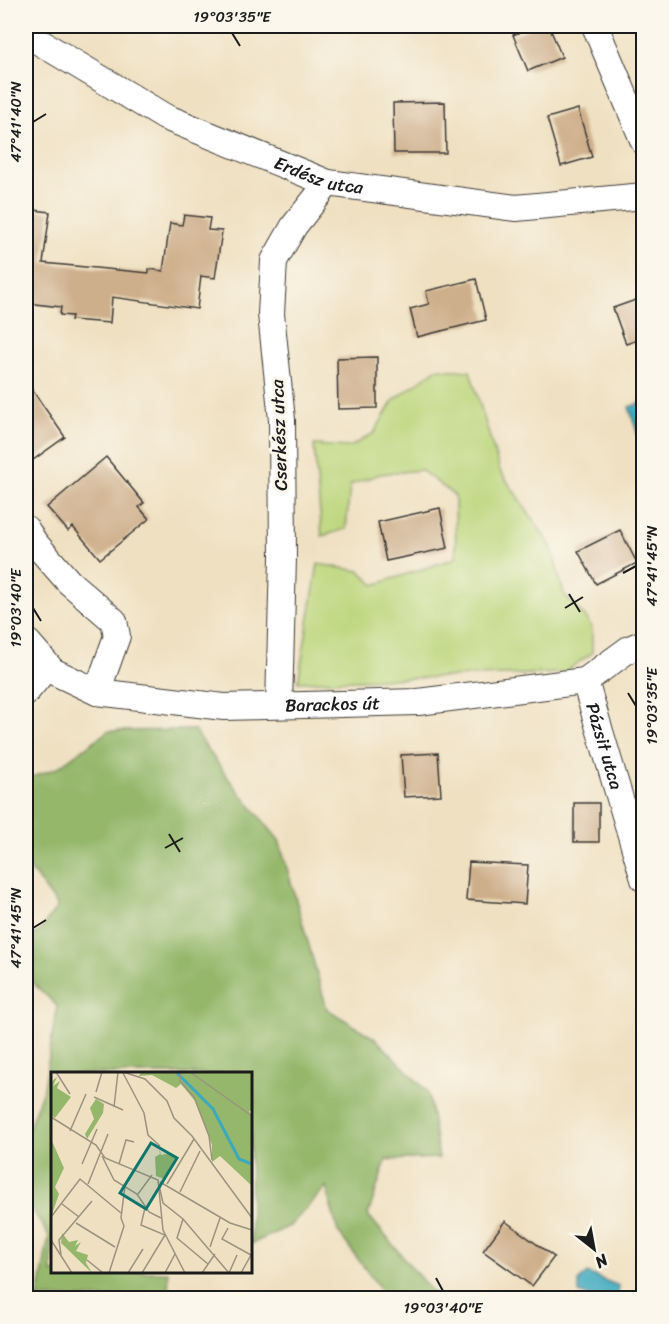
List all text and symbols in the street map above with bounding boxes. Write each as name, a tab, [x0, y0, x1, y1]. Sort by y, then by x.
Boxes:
text: 19°03'35"E	[193, 4, 272, 30]
text: 47°41'40"N	[3, 81, 29, 163]
street label: Erdész utca	[269, 147, 366, 204]
street label: Cserkész utca	[261, 378, 297, 491]
text: 47°41'45"N	[639, 525, 665, 606]
text: 19°03'40"E	[3, 567, 29, 647]
text: 19°03'35"E	[639, 666, 665, 745]
street label: Barackos út	[285, 687, 380, 721]
street label: Pázsit utca	[576, 699, 633, 794]
text: 47°41'45"N	[3, 887, 29, 968]
inset map	[51, 1072, 252, 1273]
north arrow	[564, 1219, 624, 1279]
text: N	[588, 1246, 615, 1277]
text: 19°03'40"E	[404, 1295, 484, 1321]

